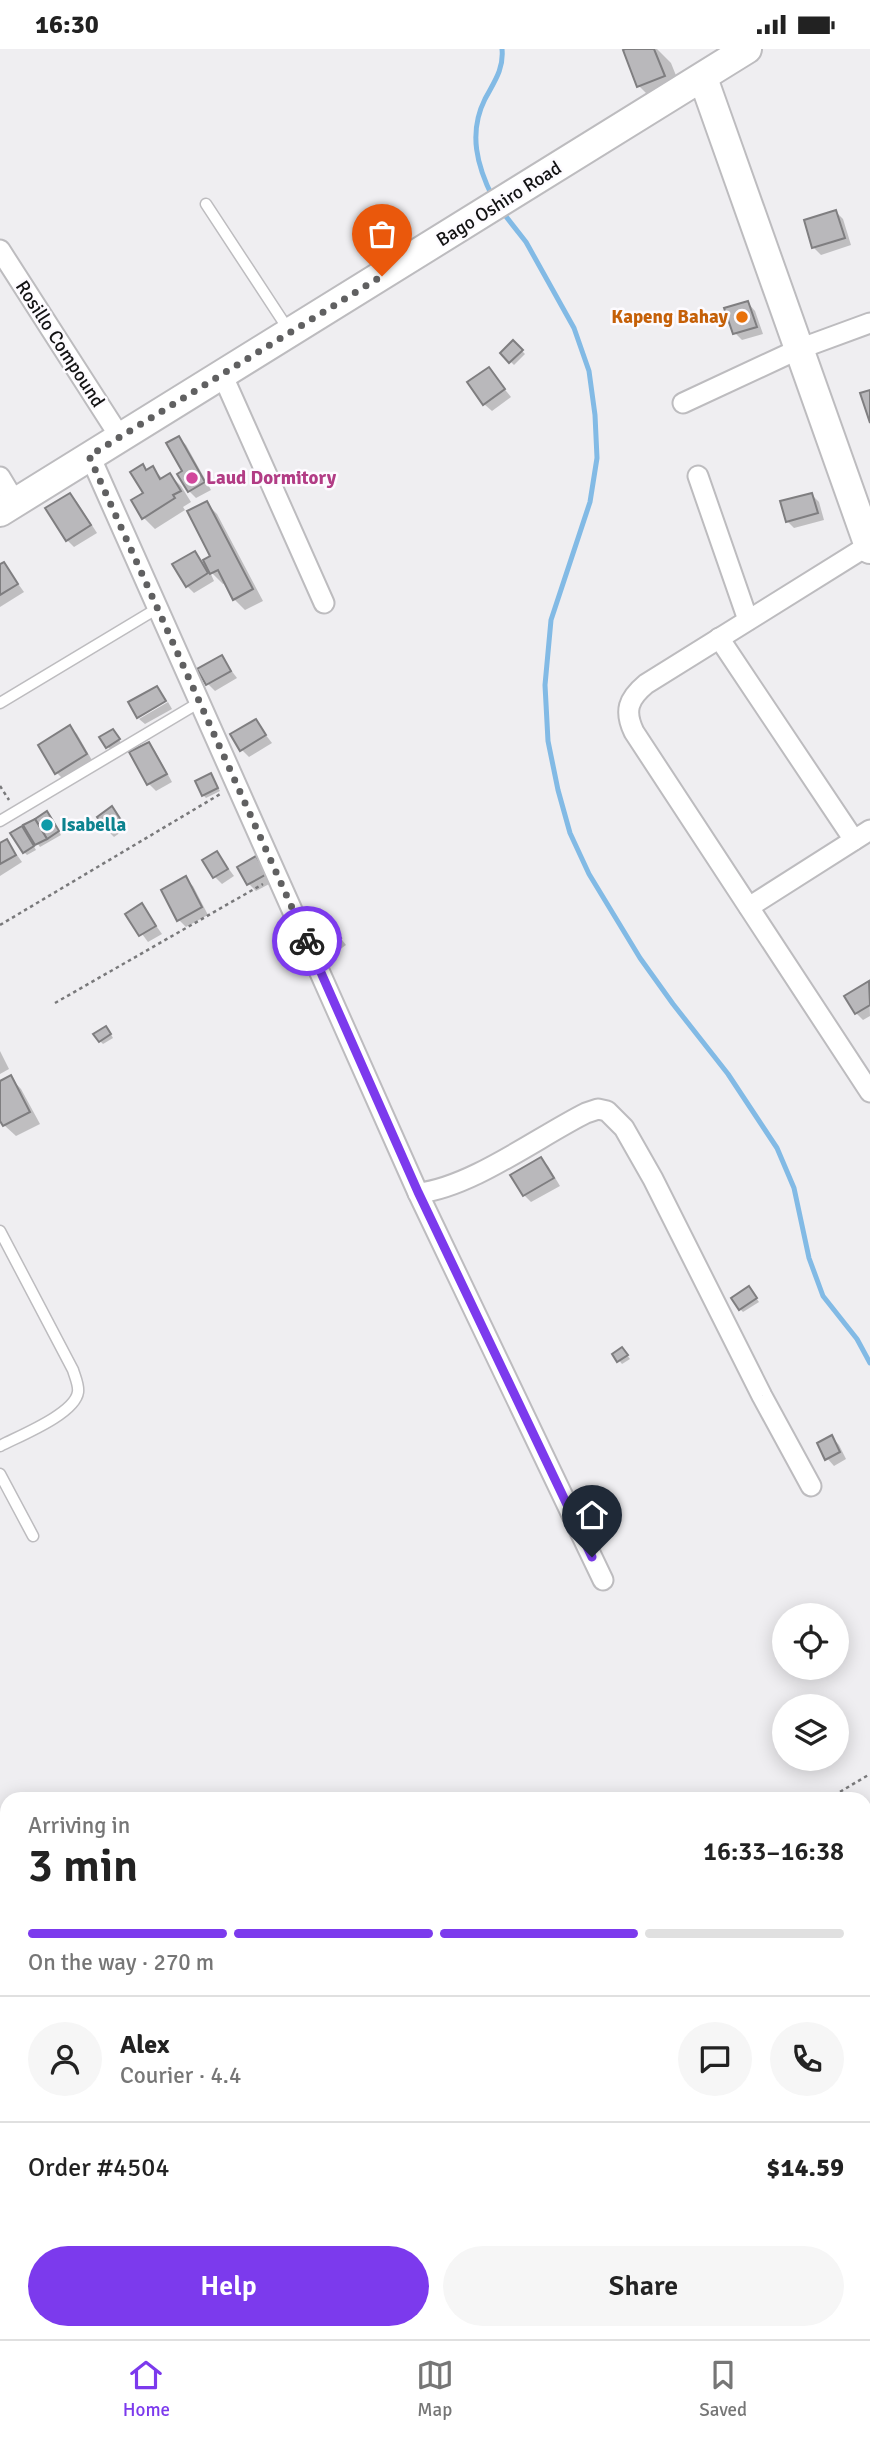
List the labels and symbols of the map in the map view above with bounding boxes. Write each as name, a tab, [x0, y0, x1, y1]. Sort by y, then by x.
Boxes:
street label: Bago Oshiro Road	[432, 156, 566, 252]
pin	[352, 204, 412, 276]
street label: Rosillo Compound	[10, 276, 110, 412]
place label: Kapeng Bahay	[611, 305, 729, 329]
marker: Kapeng Bahay	[734, 309, 750, 325]
place label: Laud Dormitory	[206, 466, 337, 490]
marker: Laud Dormitory	[184, 470, 200, 486]
place label: Isabella	[61, 813, 127, 837]
marker: Isabella	[39, 817, 55, 833]
courier	[272, 906, 342, 976]
pin	[562, 1485, 622, 1557]

